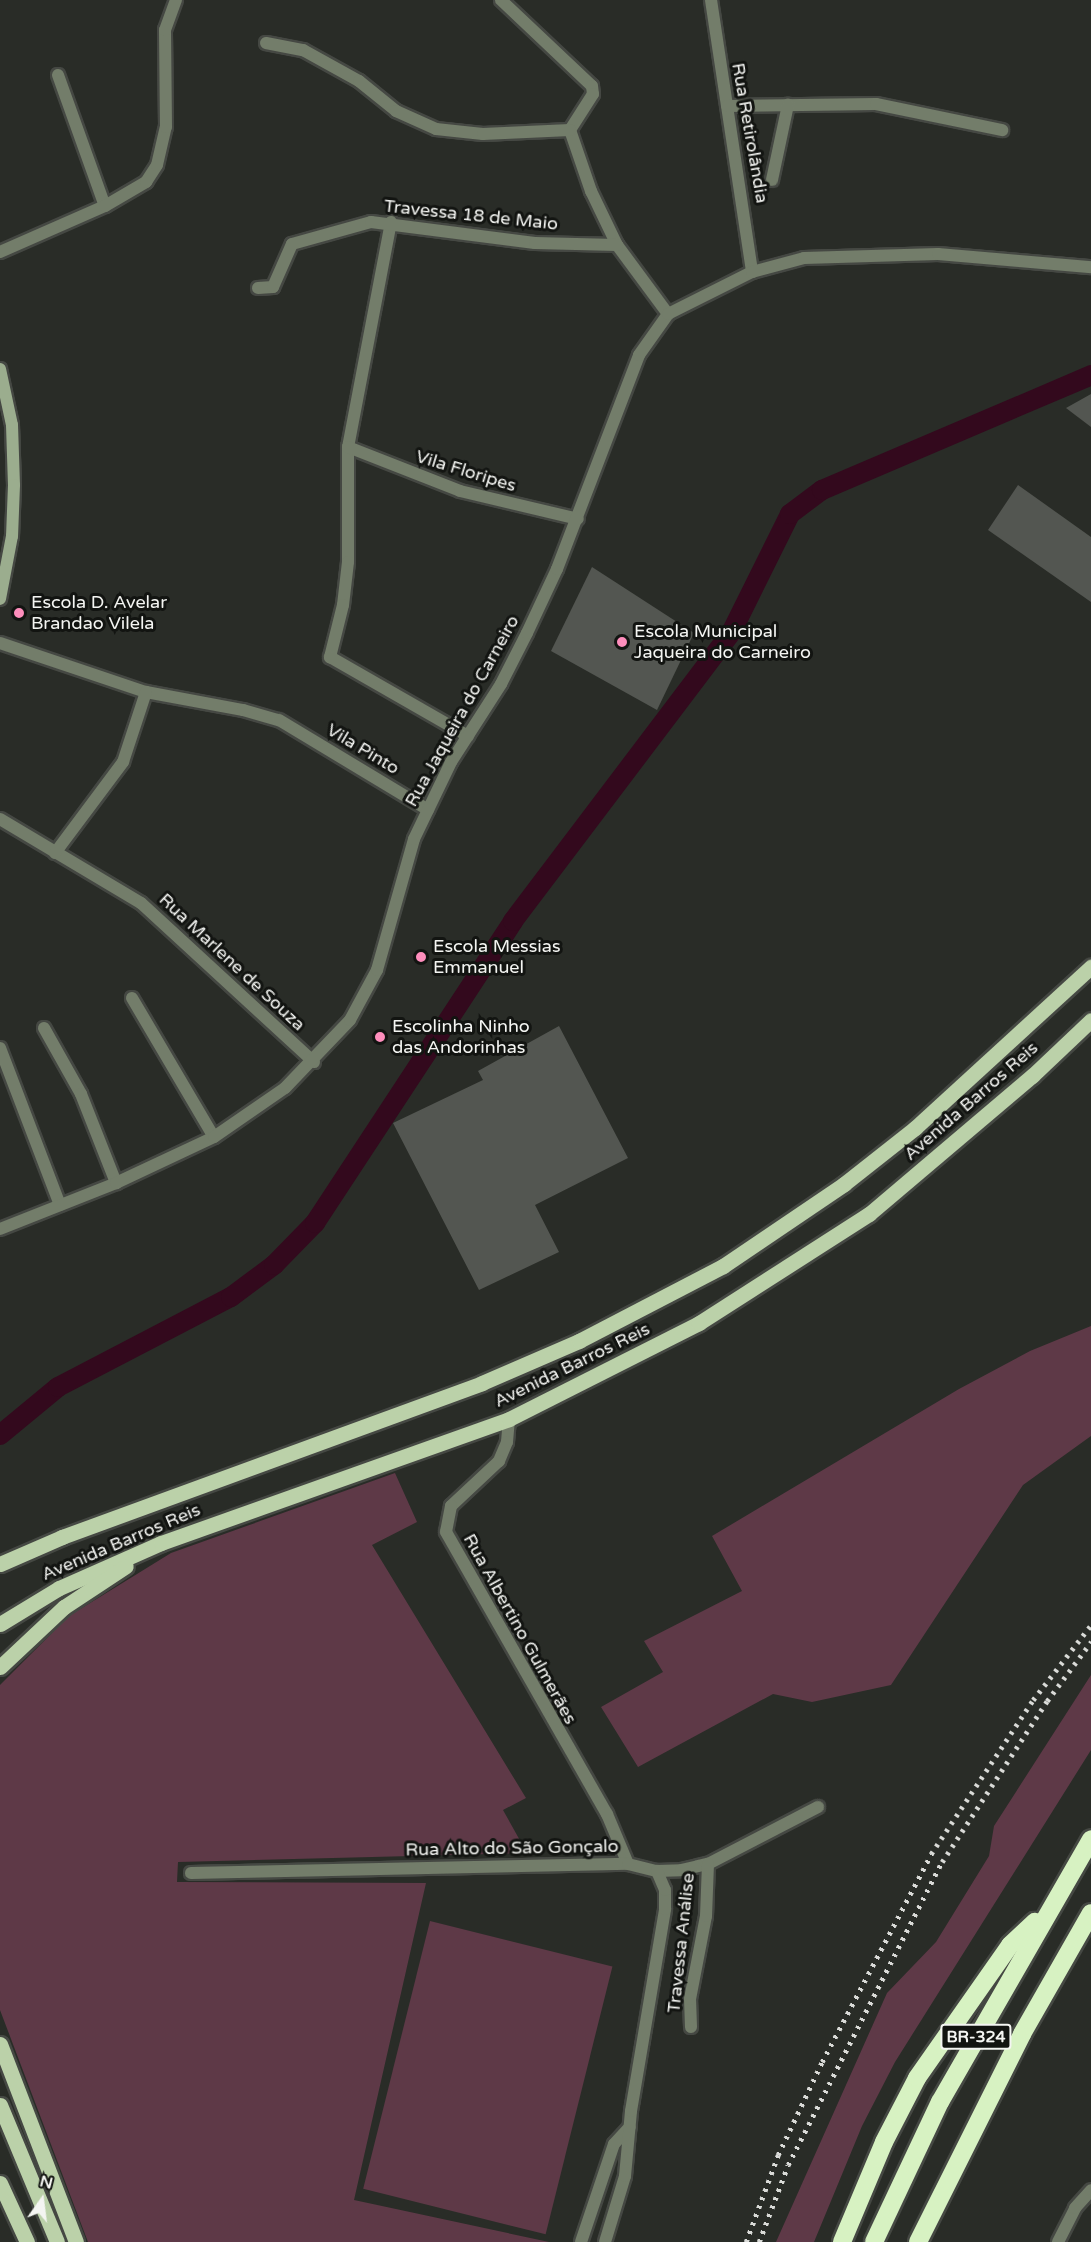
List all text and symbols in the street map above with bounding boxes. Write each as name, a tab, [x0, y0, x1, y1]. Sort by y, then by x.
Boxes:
street label: Rua Retirolândia	[727, 61, 773, 205]
street label: Travessa 18 de Maio	[383, 195, 559, 235]
street label: Vila Floripes	[413, 445, 519, 497]
place label: Escola D. Avelar Brandao Vilela	[31, 592, 167, 634]
marker: Escola D. Avelar Brandao Vilela	[12, 606, 26, 620]
street label: Rua Jaqueira do Carneiro	[400, 612, 524, 810]
place label: Escola Municipal Jaqueira do Carneiro	[634, 621, 811, 664]
marker: Escola Municipal Jaqueira do Carneiro	[615, 635, 629, 649]
street label: Vila Pinto	[323, 719, 403, 779]
street label: Rua Marlene de Souza	[155, 889, 309, 1035]
place label: Escola Messias Emmanuel	[433, 936, 561, 978]
marker: Escola Messias Emmanuel	[414, 950, 428, 964]
place label: Escolinha Ninho das Andorinhas	[392, 1016, 530, 1058]
marker: Escolinha Ninho das Andorinhas	[373, 1030, 387, 1044]
street label: Avenida Barros Reis	[900, 1037, 1042, 1165]
street label: Avenida Barros Reis	[491, 1318, 653, 1412]
street label: Avenida Barros Reis	[38, 1499, 204, 1585]
street label: Rua Albertino Gulmerães	[459, 1530, 581, 1728]
street label: Rua Alto do São Gonçalo	[405, 1835, 619, 1861]
street label: Travessa Análise	[663, 1872, 699, 2014]
road number: BR-324	[940, 2024, 1012, 2050]
north arrow	[12, 2170, 72, 2230]
text: N	[38, 2171, 55, 2194]

